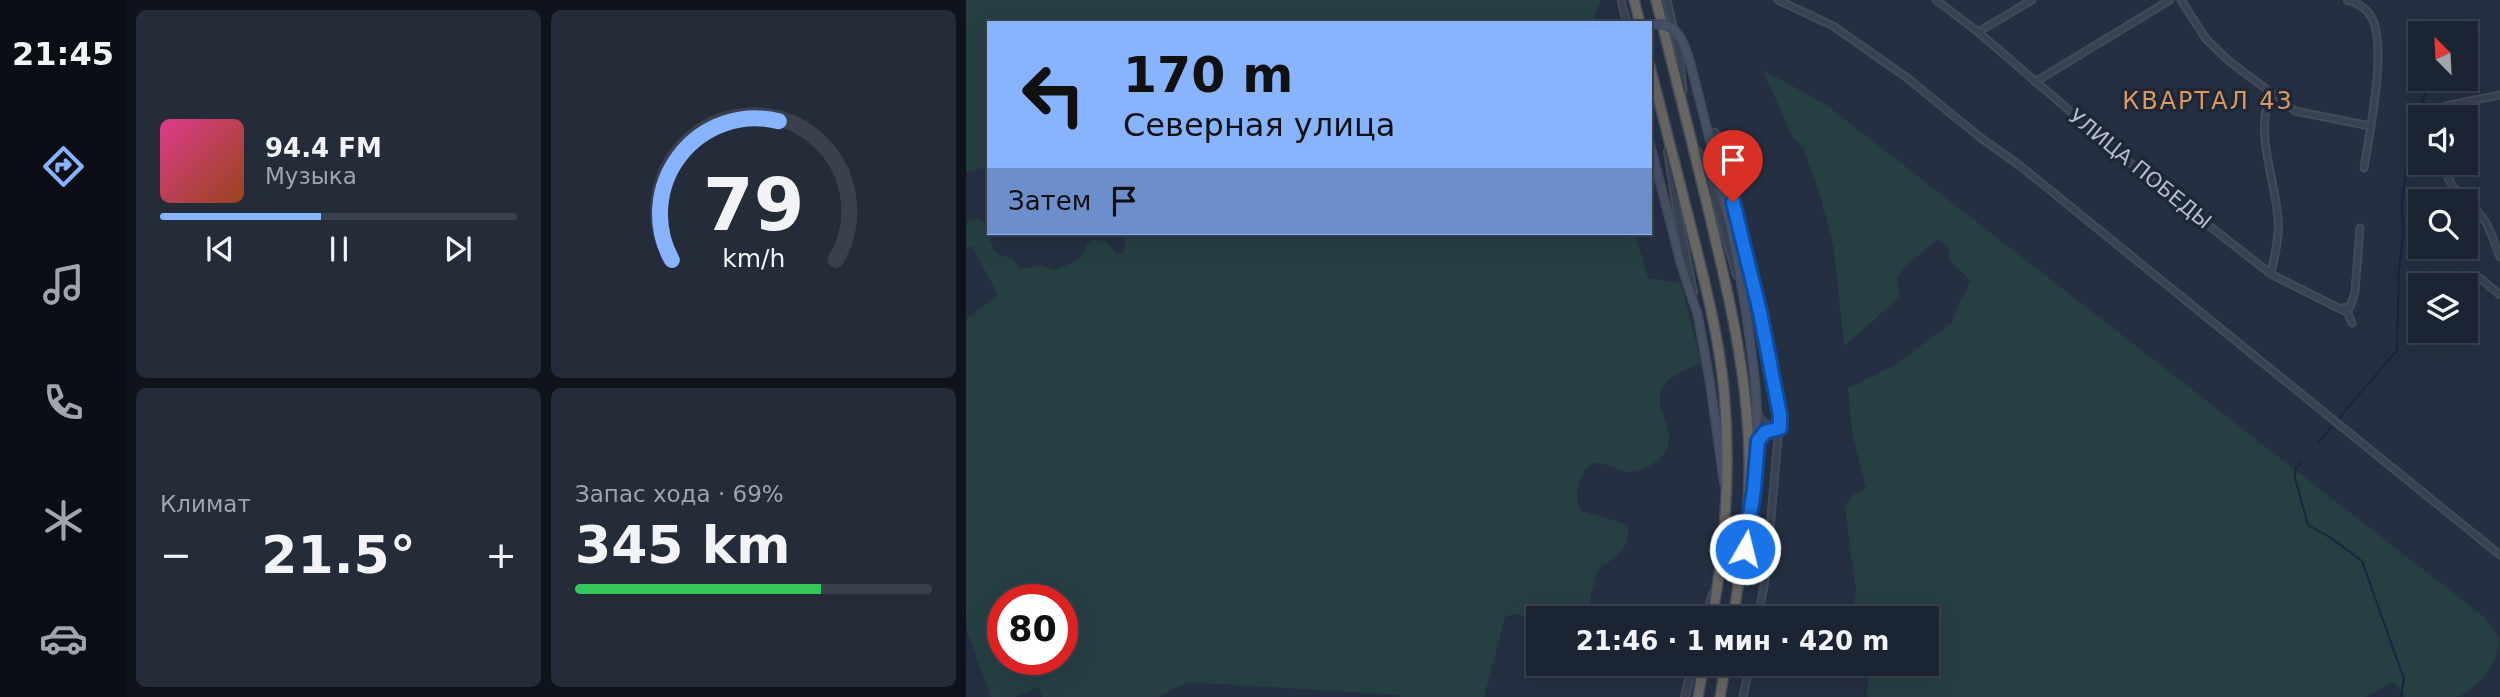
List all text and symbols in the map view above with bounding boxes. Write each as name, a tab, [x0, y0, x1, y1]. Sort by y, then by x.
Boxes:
north arrow	[2408, 21, 2478, 91]
map controls	[2408, 21, 2478, 343]
text: 21:45	[12, 35, 114, 73]
text: 170 m	[1123, 47, 1293, 104]
icon: left	[1008, 49, 1099, 140]
district label: КВАРТАЛ 43	[2122, 87, 2294, 115]
street label: УЛИЦА ПОБЕДЫ	[2064, 104, 2216, 234]
button: sound	[2408, 105, 2478, 175]
text: Северная улица	[1123, 106, 1395, 144]
pin	[1703, 130, 1763, 202]
text: 94.4 FM	[265, 133, 382, 163]
icon: arrive	[1714, 141, 1752, 179]
icon: directions	[39, 142, 88, 191]
text: 79	[703, 162, 804, 247]
text: Музыка	[265, 163, 357, 189]
icon: arrive	[1105, 182, 1143, 220]
text: Затем	[1008, 186, 1091, 216]
button: search	[2408, 189, 2478, 259]
icon: previous	[201, 230, 239, 268]
icon: pause	[320, 230, 358, 268]
icon: next	[439, 230, 477, 268]
text: km/h	[722, 244, 785, 273]
icon: music	[39, 260, 88, 309]
button: layers	[2408, 273, 2478, 343]
icon: phone	[39, 378, 88, 427]
text: Запас хода · 69%	[575, 481, 784, 507]
text: Климат	[160, 491, 251, 517]
icon: climate	[39, 496, 88, 545]
position arrow	[1708, 512, 1782, 586]
text: 345 km	[575, 515, 790, 575]
text: 21.5°	[261, 525, 416, 585]
text: −	[160, 533, 192, 577]
text: +	[485, 533, 517, 577]
speed limit sign: 80	[987, 584, 1078, 675]
icon: car	[39, 614, 88, 663]
text: 21:46 · 1 мин · 420 m	[1576, 626, 1889, 656]

